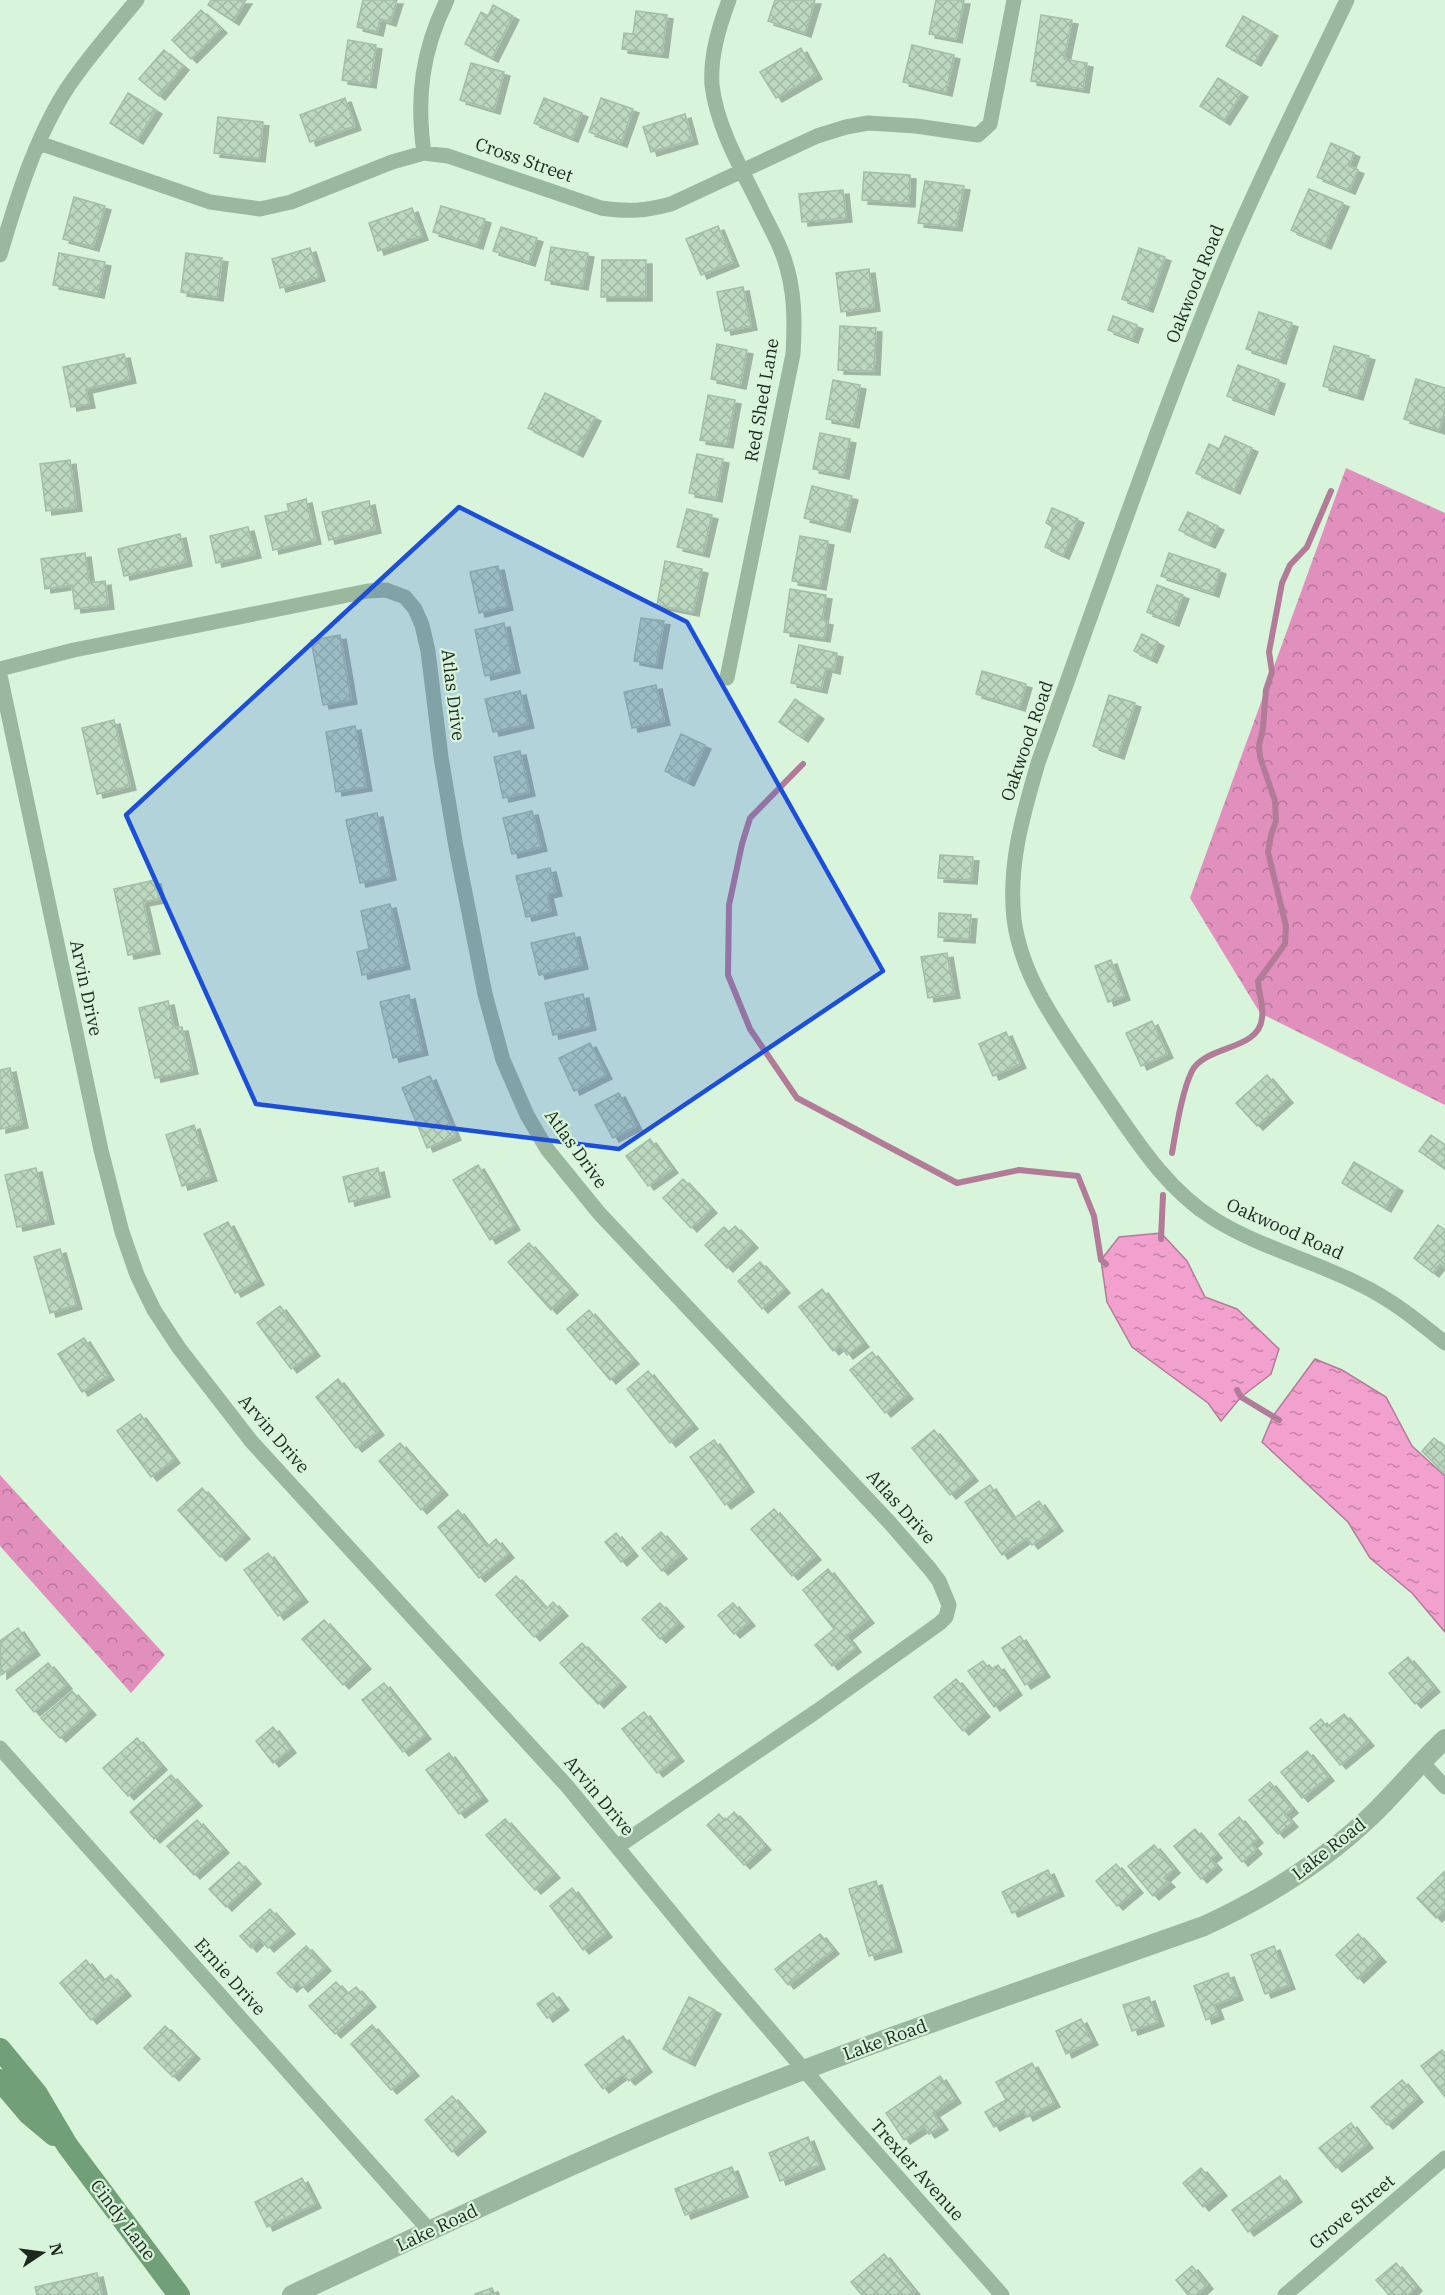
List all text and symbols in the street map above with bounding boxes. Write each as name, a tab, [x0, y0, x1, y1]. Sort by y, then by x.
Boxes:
street label: Cross Street	[472, 132, 576, 187]
street label: Oakwood Road	[1160, 221, 1229, 346]
street label: Red Shed Lane	[739, 336, 784, 464]
street label: Atlas Drive	[436, 648, 471, 742]
street label: Oakwood Road	[995, 678, 1058, 804]
street label: Arvin Drive	[65, 938, 108, 1038]
street label: Atlas Drive	[540, 1105, 613, 1193]
street label: Oakwood Road	[1223, 1192, 1347, 1265]
street label: Arvin Drive	[234, 1389, 315, 1478]
street label: Atlas Drive	[862, 1465, 941, 1549]
street label: Arvin Drive	[559, 1751, 639, 1840]
street label: Lake Road	[1287, 1813, 1370, 1885]
street label: Ernie Drive	[190, 1933, 271, 2020]
street label: Lake Road	[840, 2014, 930, 2065]
street label: Trexler Avenue	[866, 2114, 969, 2225]
street label: Grove Street	[1304, 2169, 1399, 2254]
street label: Cindy Lane	[86, 2175, 161, 2265]
street label: Lake Road	[392, 2199, 481, 2256]
north arrow	[12, 2223, 72, 2283]
text: N	[45, 2241, 68, 2258]

